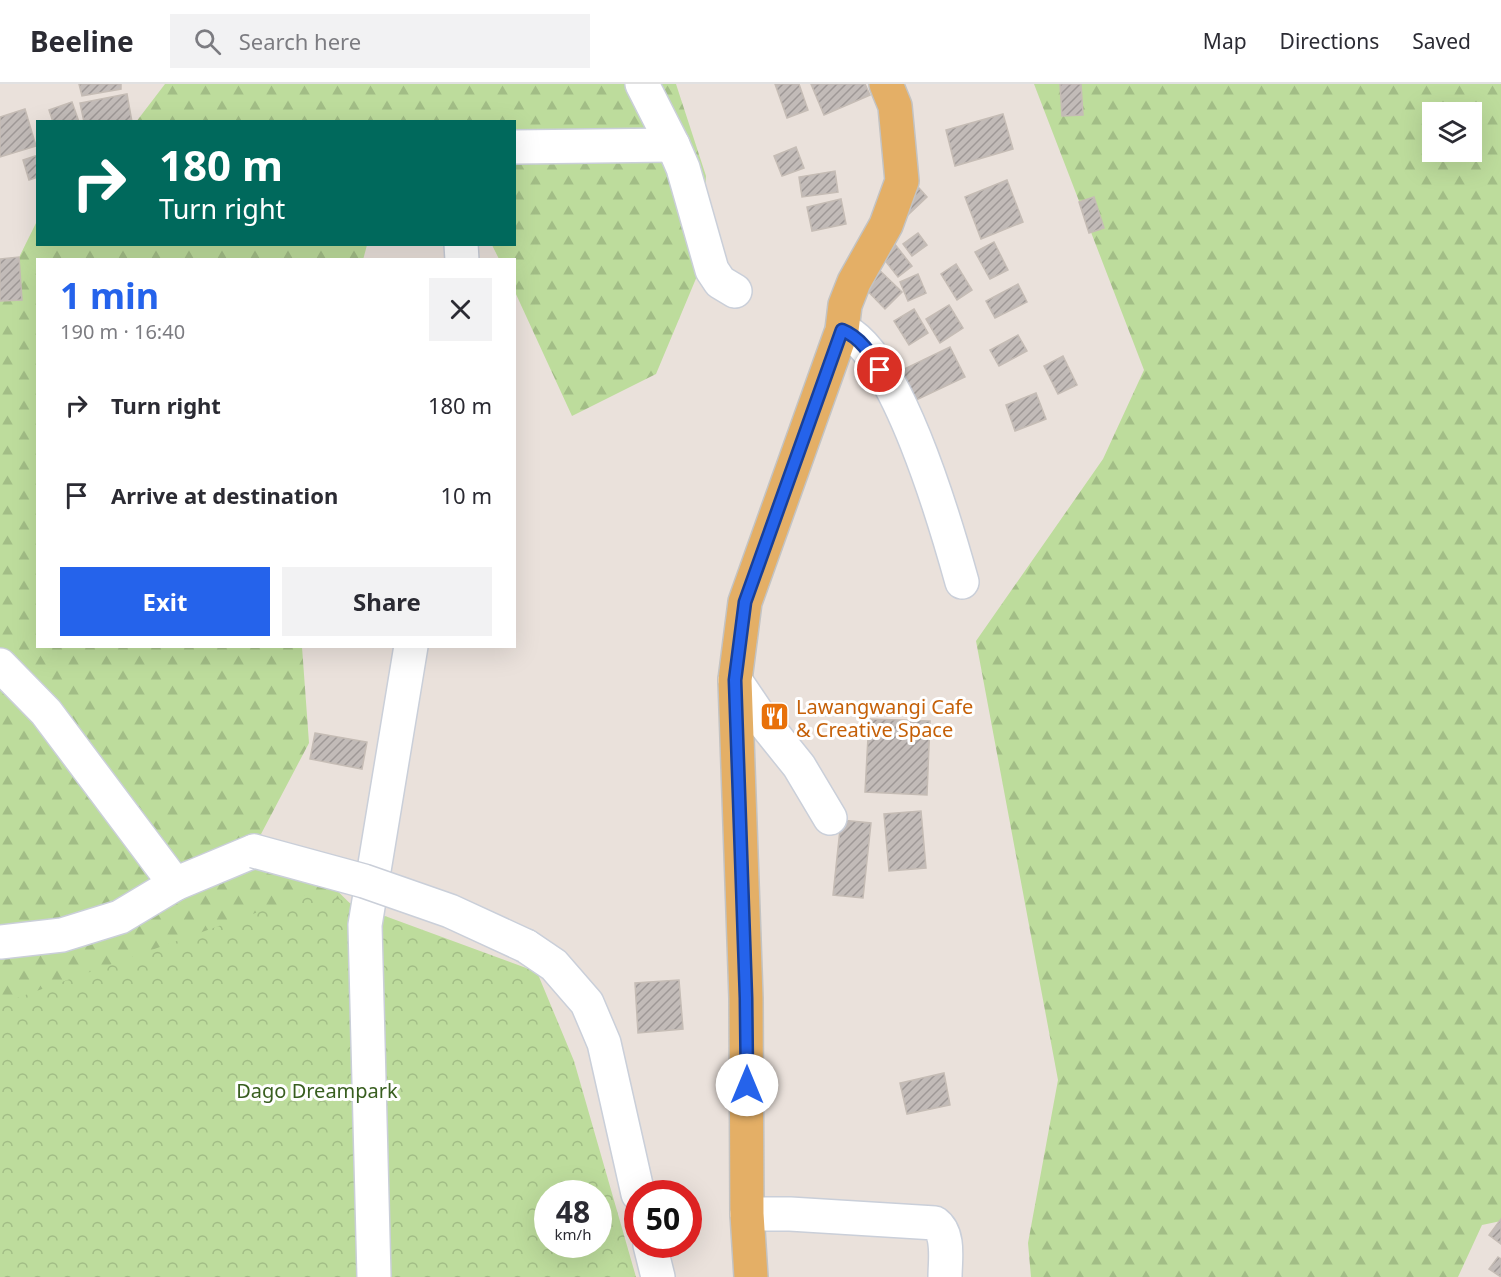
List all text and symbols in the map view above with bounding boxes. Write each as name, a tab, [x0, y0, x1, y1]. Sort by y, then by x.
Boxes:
search box	[170, 14, 590, 68]
text: Beeline	[30, 22, 134, 60]
icon: search	[191, 25, 224, 58]
text: Search here	[239, 26, 361, 56]
text: Map	[1203, 27, 1247, 55]
text: Directions	[1280, 27, 1379, 55]
text: Saved	[1412, 27, 1471, 55]
map controls	[1422, 102, 1482, 162]
button: layers	[1422, 102, 1482, 162]
text: 180 m	[159, 136, 283, 193]
icon: right	[60, 144, 138, 222]
text: Turn right	[159, 190, 285, 227]
text: 1 min	[60, 271, 159, 320]
button: close	[429, 278, 492, 341]
text: 190 m · 16:40	[60, 318, 185, 345]
pin	[854, 344, 905, 395]
icon: arrive	[863, 353, 896, 386]
icon: right	[60, 389, 93, 422]
text: Turn right	[111, 390, 221, 420]
text: 180 m	[428, 390, 492, 420]
icon: arrive	[60, 479, 93, 512]
text: Arrive at destination	[111, 480, 338, 510]
text: 10 m	[441, 480, 492, 510]
button: Exit	[60, 567, 270, 636]
button: Share	[282, 567, 492, 636]
place label: Lawangwangi Cafe & Creative Space	[796, 693, 973, 743]
restaurant icon: Lawangwangi Cafe & Creative Space	[759, 701, 791, 733]
position arrow	[715, 1053, 779, 1117]
park label: Dago Dreampark	[236, 1077, 398, 1104]
speed limit sign: 50	[624, 1180, 702, 1258]
text: 48	[556, 1191, 590, 1232]
text: km/h	[555, 1224, 591, 1244]

